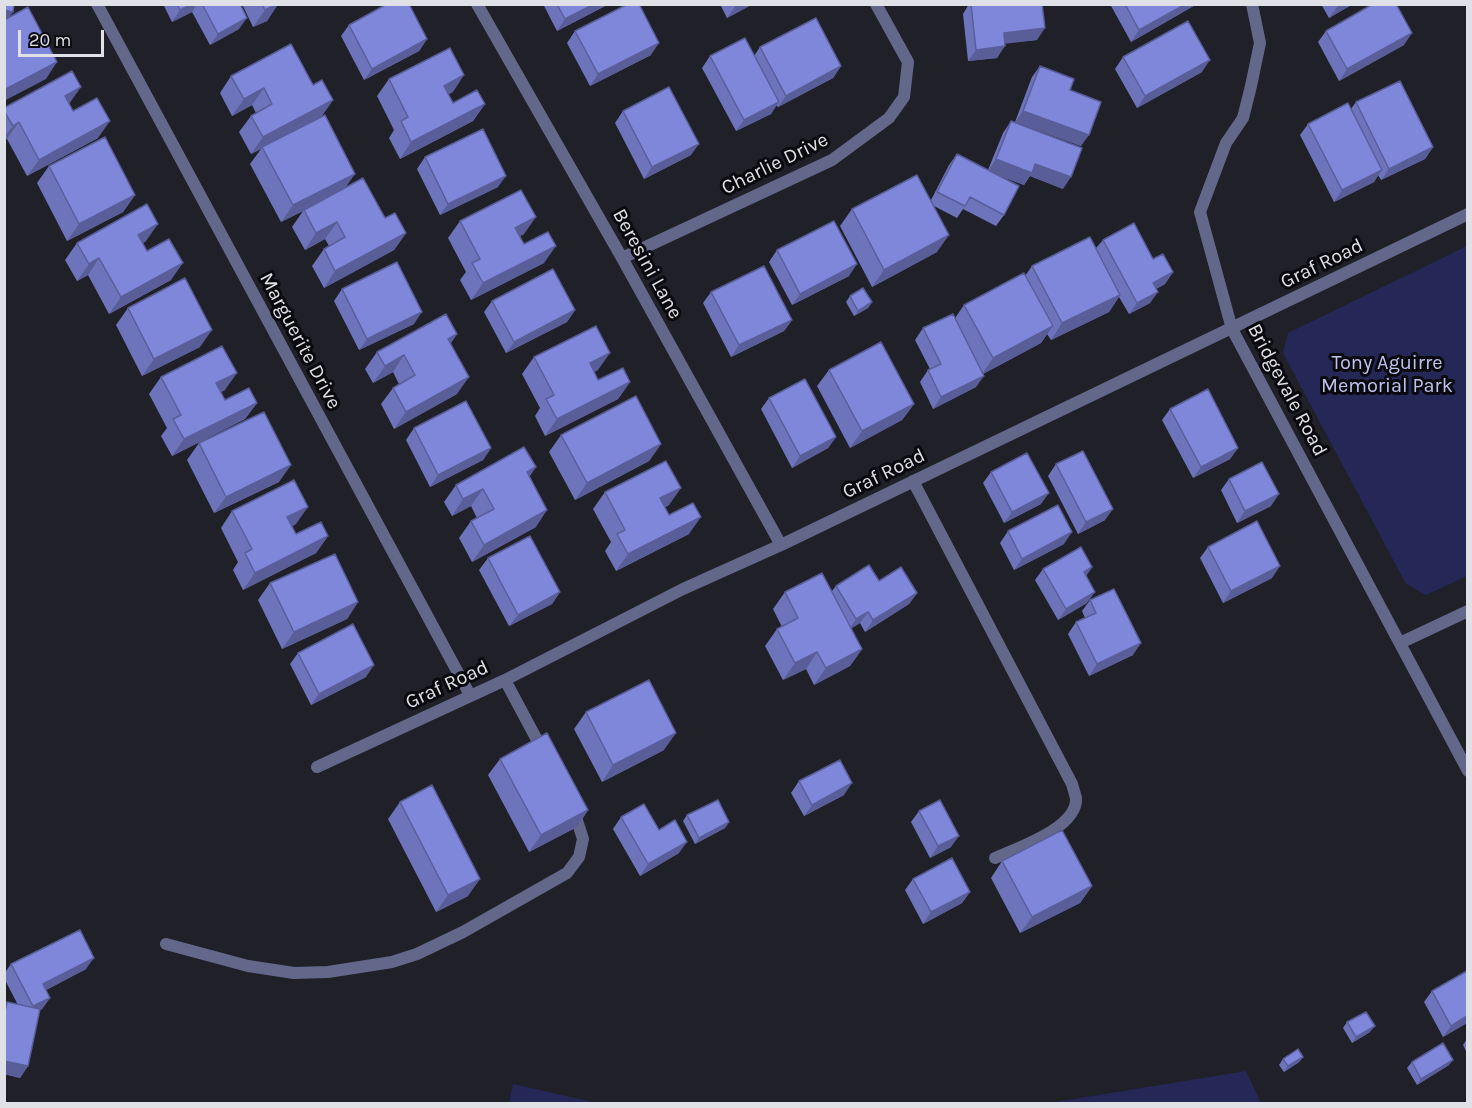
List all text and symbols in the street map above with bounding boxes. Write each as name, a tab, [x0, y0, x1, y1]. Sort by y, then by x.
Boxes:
scale bar	[21, 18, 106, 56]
text: 20 m	[29, 29, 71, 51]
street label: Charlie Drive	[718, 128, 832, 200]
street label: Beresini Lane	[607, 205, 687, 323]
street label: Graf Road	[1277, 234, 1367, 294]
street label: Marguerite Drive	[254, 269, 346, 413]
street label: Bridgevale Road	[1242, 320, 1332, 460]
park label: Tony Aguirre Memorial Park	[1321, 351, 1453, 398]
street label: Graf Road	[839, 444, 929, 504]
street label: Graf Road	[402, 655, 492, 715]

